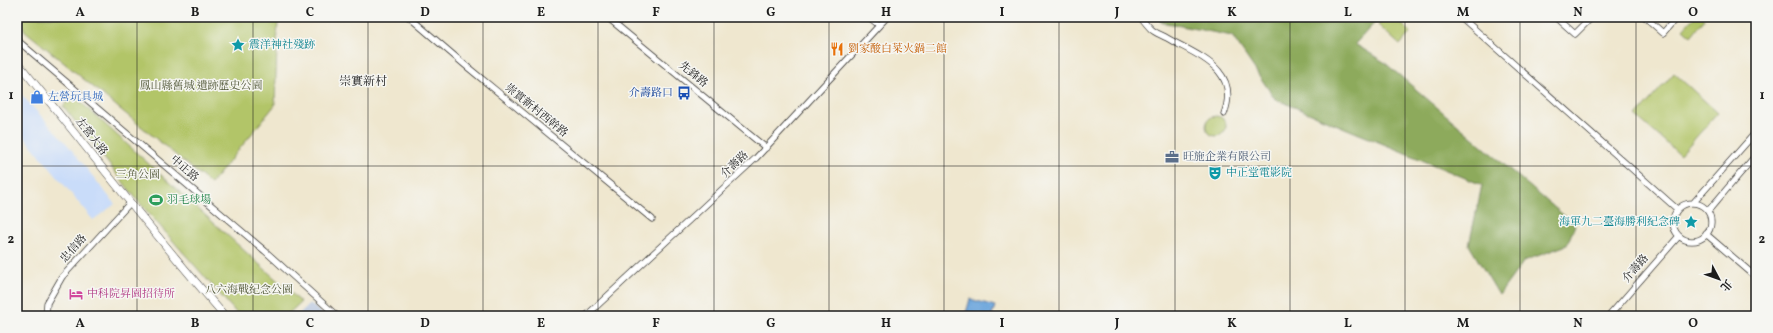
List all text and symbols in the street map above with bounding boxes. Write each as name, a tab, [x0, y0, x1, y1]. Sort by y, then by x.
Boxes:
text: A	[75, 4, 85, 22]
text: B	[191, 4, 200, 22]
text: C	[306, 4, 314, 22]
text: D	[420, 4, 430, 22]
text: E	[537, 4, 545, 22]
text: F	[652, 4, 660, 22]
text: G	[766, 4, 776, 22]
text: H	[881, 4, 891, 22]
text: I	[1000, 4, 1005, 22]
text: J	[1114, 4, 1120, 22]
text: K	[1227, 4, 1237, 22]
text: L	[1344, 4, 1352, 22]
text: M	[1457, 4, 1470, 22]
text: N	[1573, 4, 1583, 22]
text: O	[1688, 4, 1698, 22]
place icon: 震洋神社殘跡	[230, 37, 246, 53]
place label: 震洋神社殘跡	[249, 38, 315, 53]
restaurant icon: 劉家酸白菜火鍋二館	[829, 41, 845, 57]
place label: 劉家酸白菜火鍋二館	[848, 42, 947, 57]
street label: 先鋒路	[675, 59, 711, 91]
district label: 崇實新村	[339, 74, 387, 90]
park label: 鳳山縣舊城 遺跡歷史公園	[139, 79, 263, 94]
street label: 崇實新村西幹路	[501, 81, 571, 141]
bus stop icon: 介壽路口	[676, 85, 692, 101]
place label: 介壽路口	[629, 86, 673, 101]
text: 1	[8, 87, 14, 105]
text: 1	[1759, 87, 1765, 105]
shop icon: 左營玩具城	[29, 89, 45, 105]
place label: 左營玩具城	[48, 90, 103, 105]
street label: 左營大路	[72, 115, 110, 159]
street label: 介壽路	[718, 148, 752, 182]
office icon: 旺施企業有限公司	[1164, 149, 1180, 165]
place label: 旺施企業有限公司	[1183, 150, 1271, 165]
street label: 中正路	[167, 153, 201, 185]
theatre icon: 中正堂電影院	[1207, 165, 1223, 181]
place label: 中正堂電影院	[1226, 166, 1292, 181]
park label: 三角公園	[116, 168, 160, 183]
sports icon: 羽毛球場	[148, 192, 164, 208]
place label: 羽毛球場	[167, 193, 211, 208]
place icon: 海軍九二臺海勝利紀念碑	[1683, 214, 1699, 230]
place label: 海軍九二臺海勝利紀念碑	[1559, 215, 1680, 230]
text: 2	[8, 231, 15, 249]
text: 2	[1759, 231, 1766, 249]
street label: 忠信路	[57, 232, 91, 266]
street label: 介壽路	[1620, 252, 1652, 286]
north arrow	[1699, 259, 1739, 299]
text: 北	[1716, 276, 1735, 294]
park label: 八六海戰紀念公園	[205, 283, 293, 298]
hotel icon: 中科院昇園招待所	[68, 286, 84, 302]
place label: 中科院昇園招待所	[87, 287, 175, 302]
text: A	[75, 315, 85, 333]
text: B	[191, 315, 200, 333]
text: C	[306, 315, 314, 333]
text: D	[420, 315, 430, 333]
text: E	[537, 315, 545, 333]
text: F	[652, 315, 660, 333]
text: G	[766, 315, 776, 333]
text: H	[881, 315, 891, 333]
text: I	[1000, 315, 1005, 333]
text: J	[1114, 315, 1120, 333]
text: K	[1227, 315, 1237, 333]
text: L	[1344, 315, 1352, 333]
text: M	[1457, 315, 1470, 333]
text: N	[1573, 315, 1583, 333]
text: O	[1688, 315, 1698, 333]

